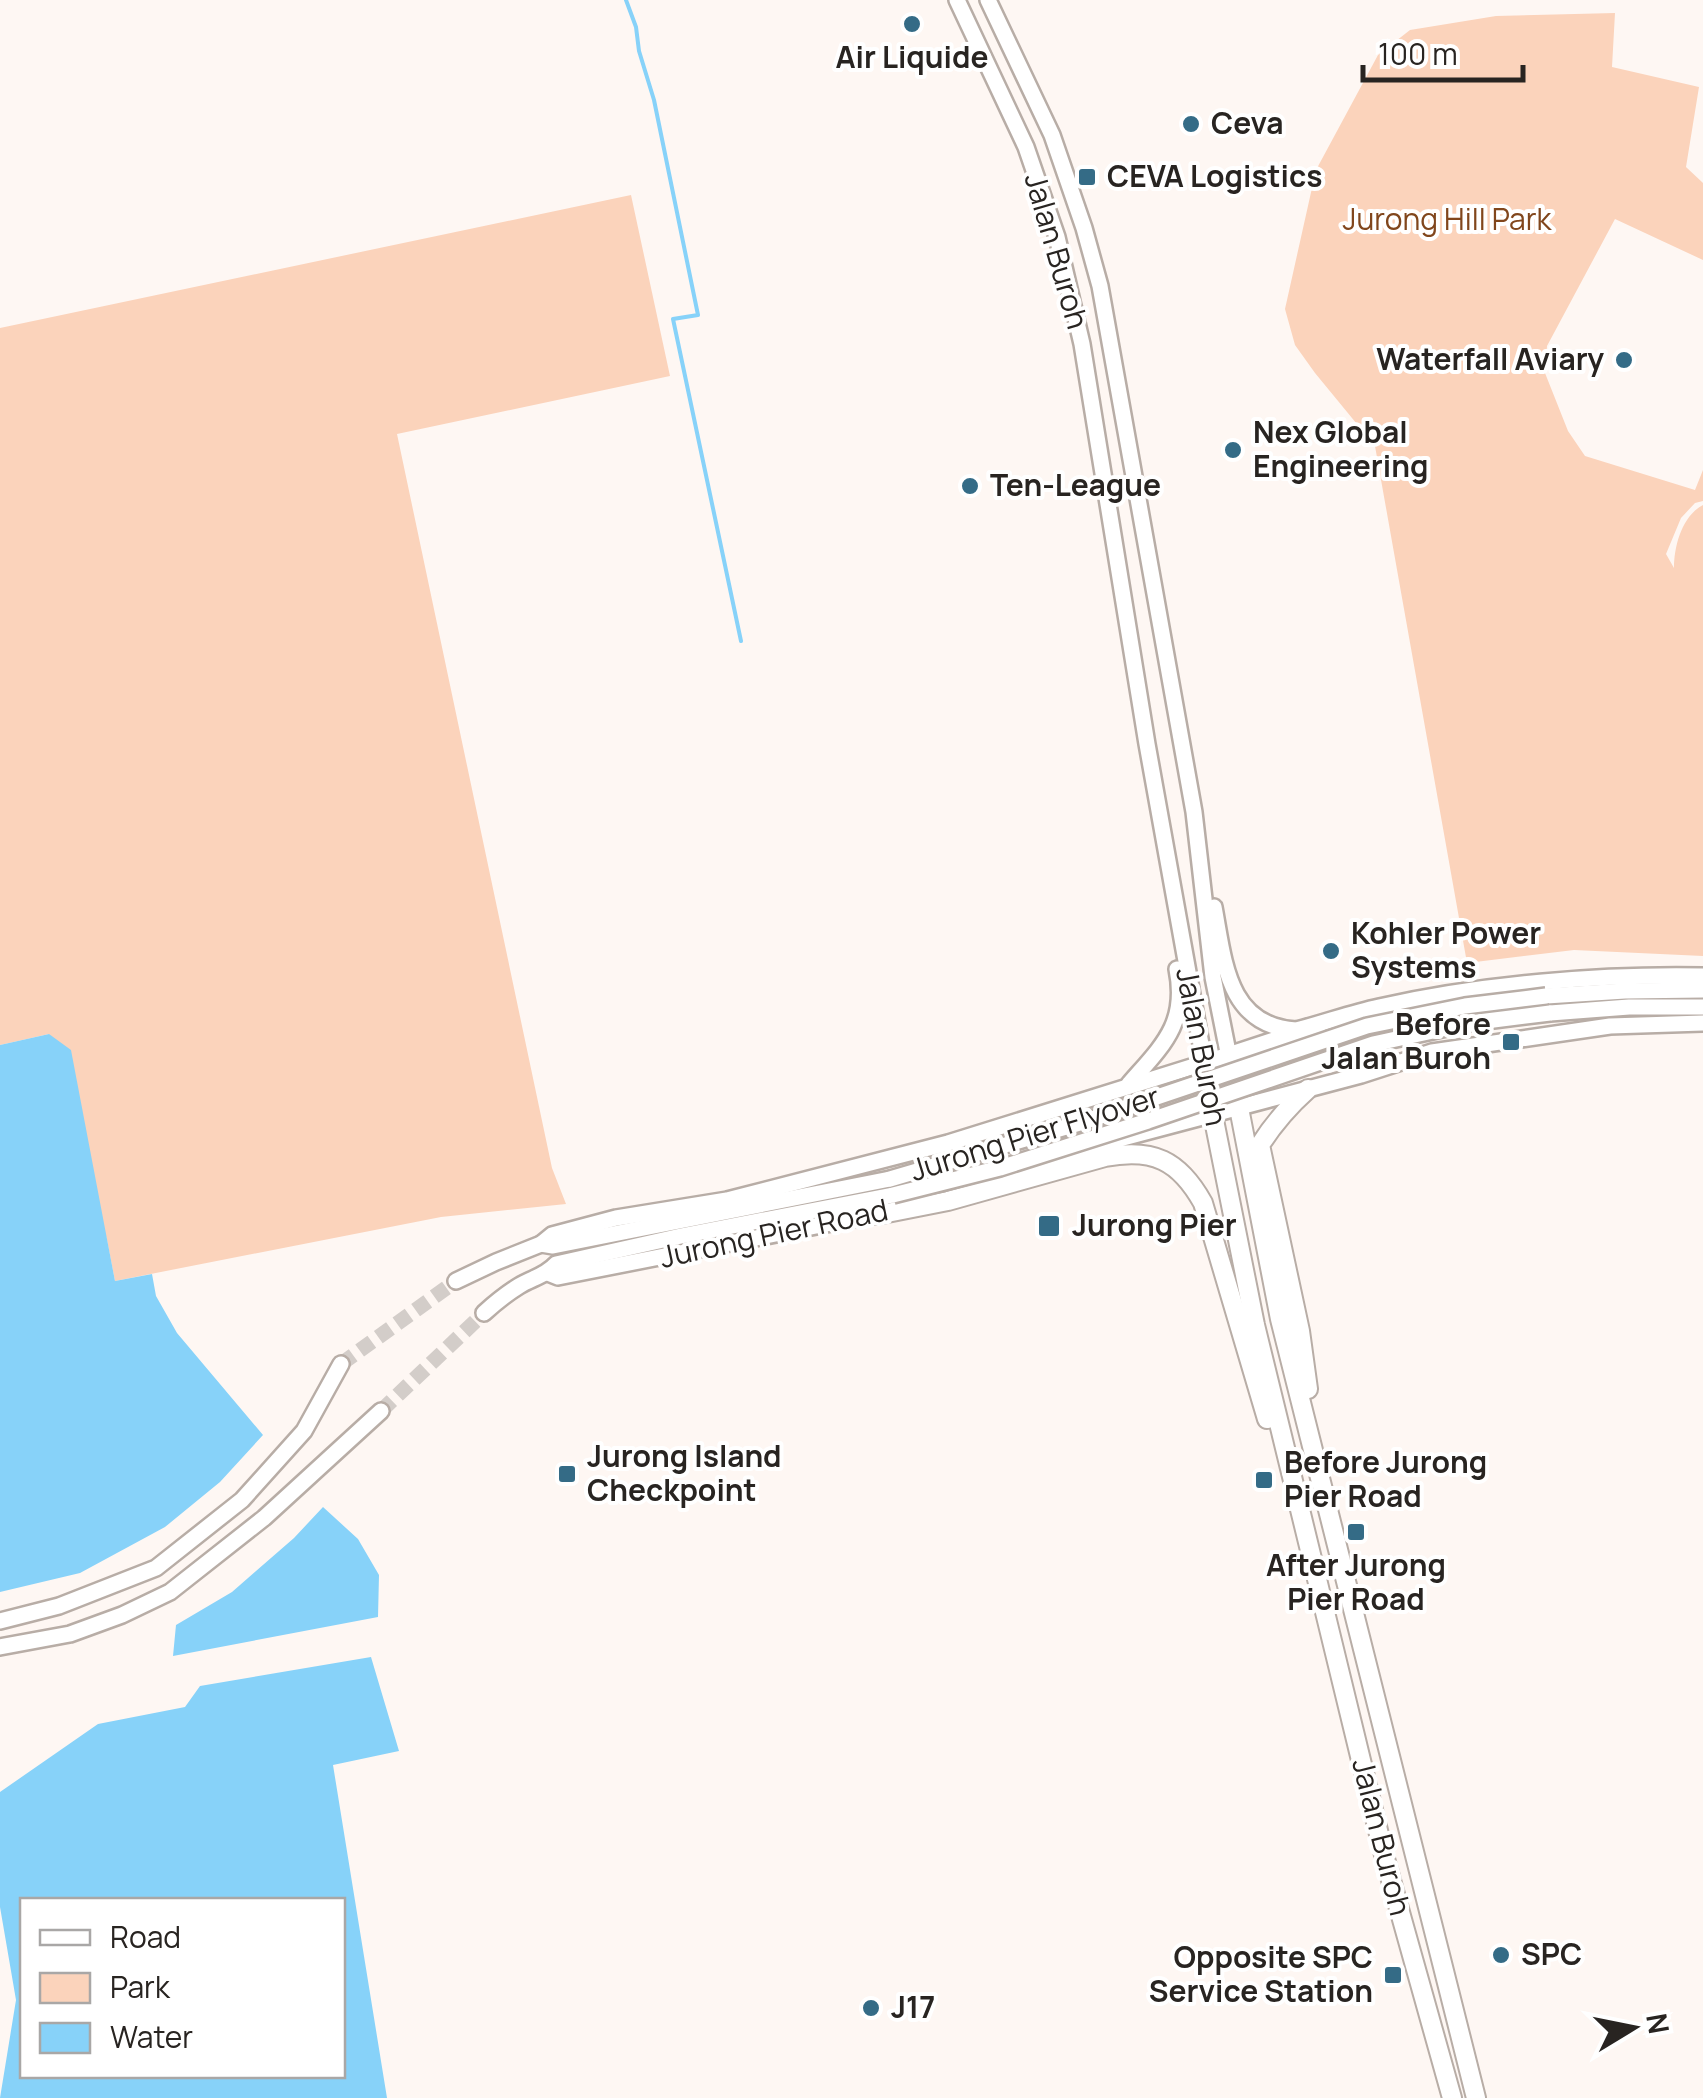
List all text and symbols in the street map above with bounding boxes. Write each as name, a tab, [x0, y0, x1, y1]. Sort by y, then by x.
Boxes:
marker: Air Liquide	[901, 13, 923, 35]
scale bar	[1363, 20, 1523, 82]
text: 100 m	[1378, 33, 1458, 74]
place label: Air Liquide	[835, 36, 989, 77]
place label: Ceva	[1211, 102, 1284, 143]
marker: Ceva	[1180, 113, 1202, 135]
place label: CEVA Logistics	[1107, 155, 1323, 196]
marker: CEVA Logistics	[1076, 166, 1098, 188]
street label: Jalan Buroh	[1016, 168, 1099, 333]
park label: Jurong Hill Park	[1343, 198, 1553, 239]
place label: Waterfall Aviary	[1376, 338, 1604, 379]
marker: Waterfall Aviary	[1613, 349, 1635, 371]
place label: Nex Global Engineering	[1253, 411, 1428, 486]
marker: Nex Global Engineering	[1222, 439, 1244, 461]
place label: Ten-League	[990, 464, 1161, 505]
marker: Ten-League	[959, 475, 981, 497]
place label: Kohler Power Systems	[1351, 912, 1541, 987]
marker: Kohler Power Systems	[1320, 940, 1342, 962]
street label: Jalan Buroh	[1167, 964, 1238, 1129]
place label: Before Jalan Buroh	[1322, 1003, 1491, 1078]
marker: Before Jalan Buroh	[1500, 1031, 1522, 1053]
street label: Jurong Pier Flyover	[905, 1075, 1164, 1190]
street label: Jurong Pier Road	[656, 1188, 891, 1277]
place label: Jurong Pier	[1072, 1204, 1237, 1245]
marker: Jurong Pier	[1036, 1213, 1062, 1239]
place label: Jurong Island Checkpoint	[587, 1435, 782, 1510]
place label: Before Jurong Pier Road	[1284, 1441, 1487, 1516]
marker: Jurong Island Checkpoint	[556, 1463, 578, 1485]
marker: Before Jurong Pier Road	[1253, 1469, 1275, 1491]
marker: After Jurong Pier Road	[1345, 1521, 1367, 1543]
place label: After Jurong Pier Road	[1266, 1544, 1446, 1619]
street label: Jalan Buroh	[1343, 1754, 1422, 1919]
legend	[20, 1898, 345, 2078]
text: Road	[110, 1916, 181, 1957]
place label: SPC	[1521, 1933, 1582, 1974]
place label: Opposite SPC Service Station	[1149, 1936, 1373, 2011]
marker: SPC	[1490, 1944, 1512, 1966]
marker: Opposite SPC Service Station	[1382, 1964, 1404, 1986]
text: Park	[110, 1966, 171, 2007]
north arrow	[1583, 1978, 1683, 2078]
place label: J17	[891, 1986, 935, 2027]
marker: J17	[860, 1997, 882, 2019]
text: N	[1638, 2010, 1679, 2037]
text: Water	[110, 2016, 193, 2057]

